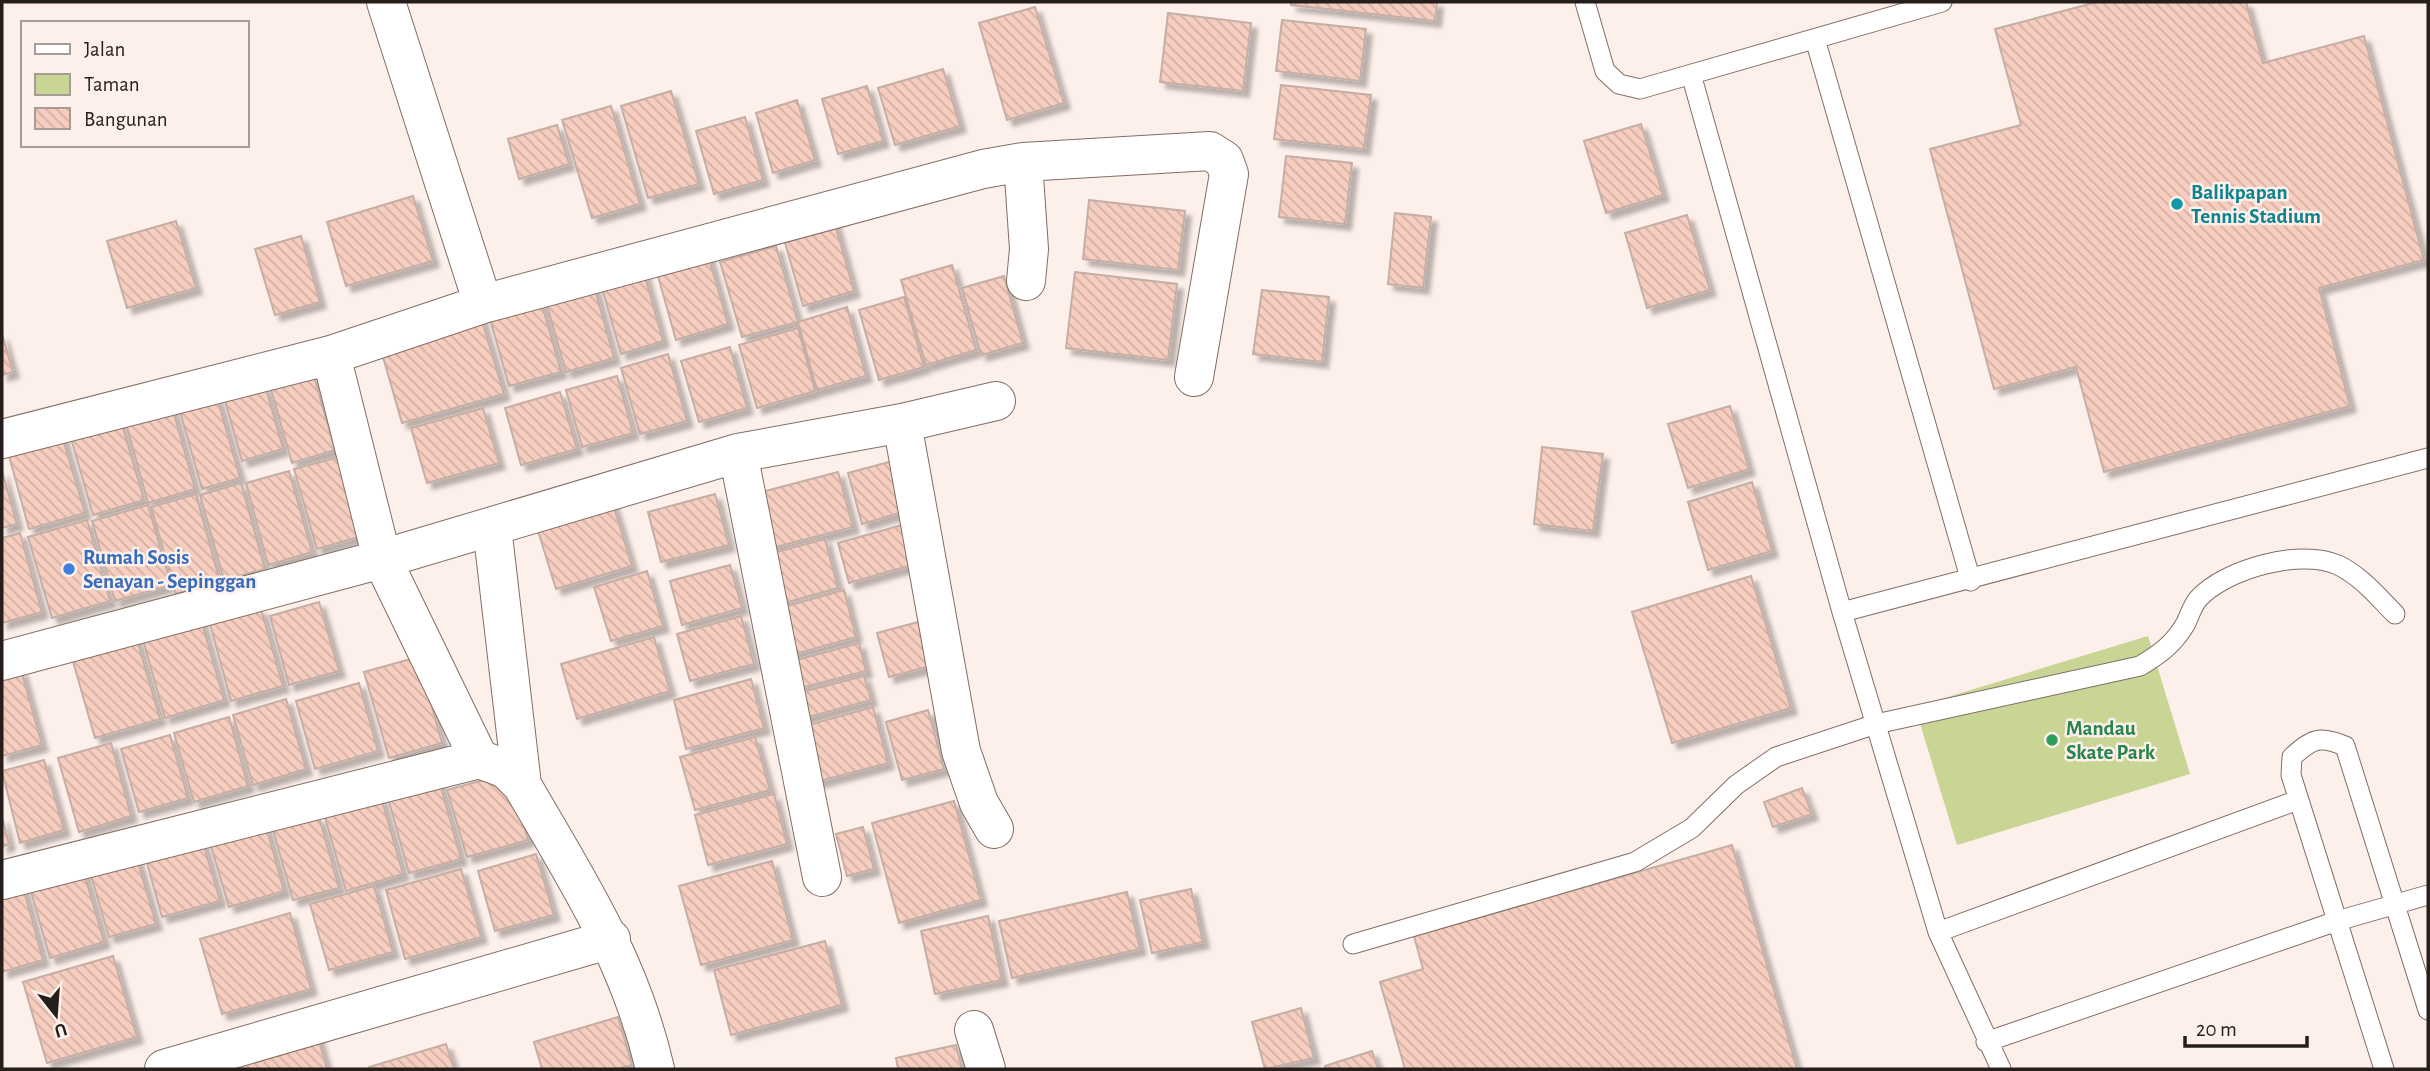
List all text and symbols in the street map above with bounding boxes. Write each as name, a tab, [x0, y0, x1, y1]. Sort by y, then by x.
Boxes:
legend	[21, 21, 248, 147]
text: Jalan	[84, 39, 125, 60]
text: Taman	[84, 74, 140, 95]
text: Bangunan	[84, 109, 168, 130]
place label: Balikpapan Tennis Stadium	[2191, 182, 2321, 227]
marker: Balikpapan Tennis Stadium	[2169, 196, 2185, 212]
place label: Rumah Sosis Senayan - Sepinggan	[83, 547, 256, 592]
marker: Rumah Sosis Senayan - Sepinggan	[61, 561, 77, 577]
place label: Mandau Skate Park	[2066, 718, 2156, 763]
marker: Mandau Skate Park	[2044, 732, 2060, 748]
north arrow	[21, 980, 91, 1050]
scale bar	[2185, 1004, 2308, 1048]
text: U	[52, 1019, 69, 1041]
text: 20 m	[2196, 1019, 2237, 1040]

